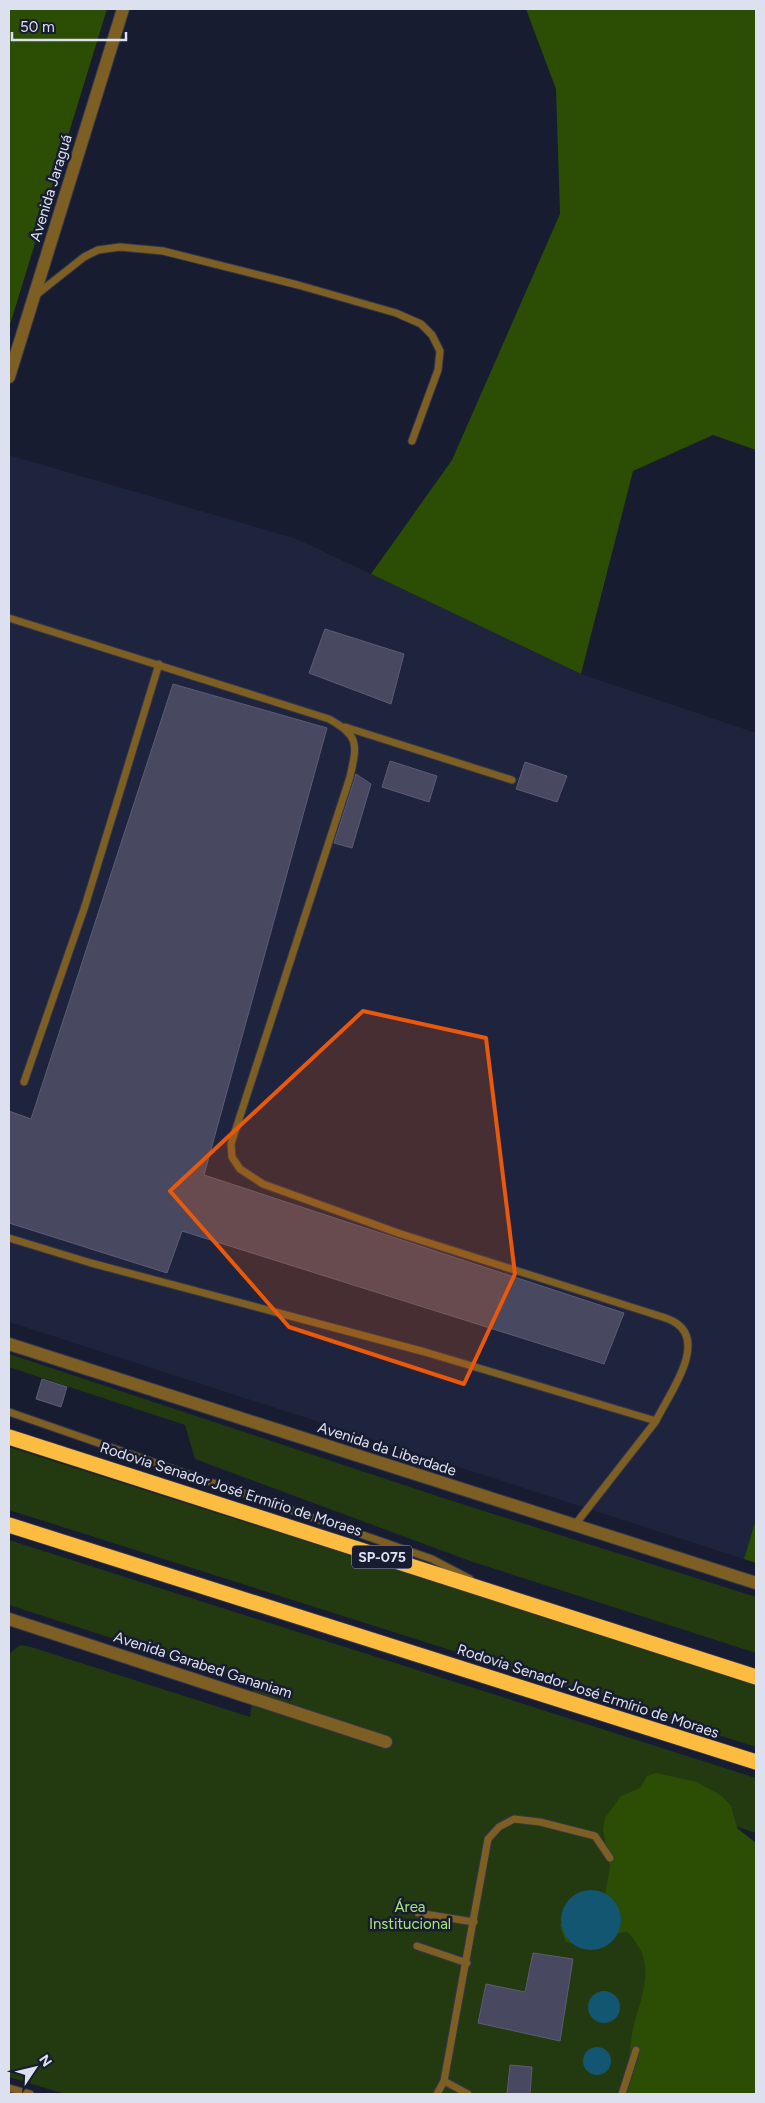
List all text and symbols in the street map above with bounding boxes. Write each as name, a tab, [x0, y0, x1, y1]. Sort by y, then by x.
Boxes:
scale bar	[12, 10, 126, 42]
text: 50 m	[20, 18, 55, 36]
street label: Avenida Jaraguá	[26, 132, 76, 244]
street label: Avenida da Liberdade	[315, 1418, 459, 1480]
street label: Rodovia Senador José Ermírio de Moraes	[98, 1438, 364, 1540]
road number: SP-075	[352, 1545, 412, 1568]
street label: Avenida Garabed Gananiam	[112, 1628, 294, 1702]
street label: Rodovia Senador José Ermírio de Moraes	[455, 1640, 721, 1742]
park label: Área Institucional	[369, 1898, 451, 1933]
north arrow	[10, 2043, 60, 2093]
text: N	[35, 2052, 55, 2070]

